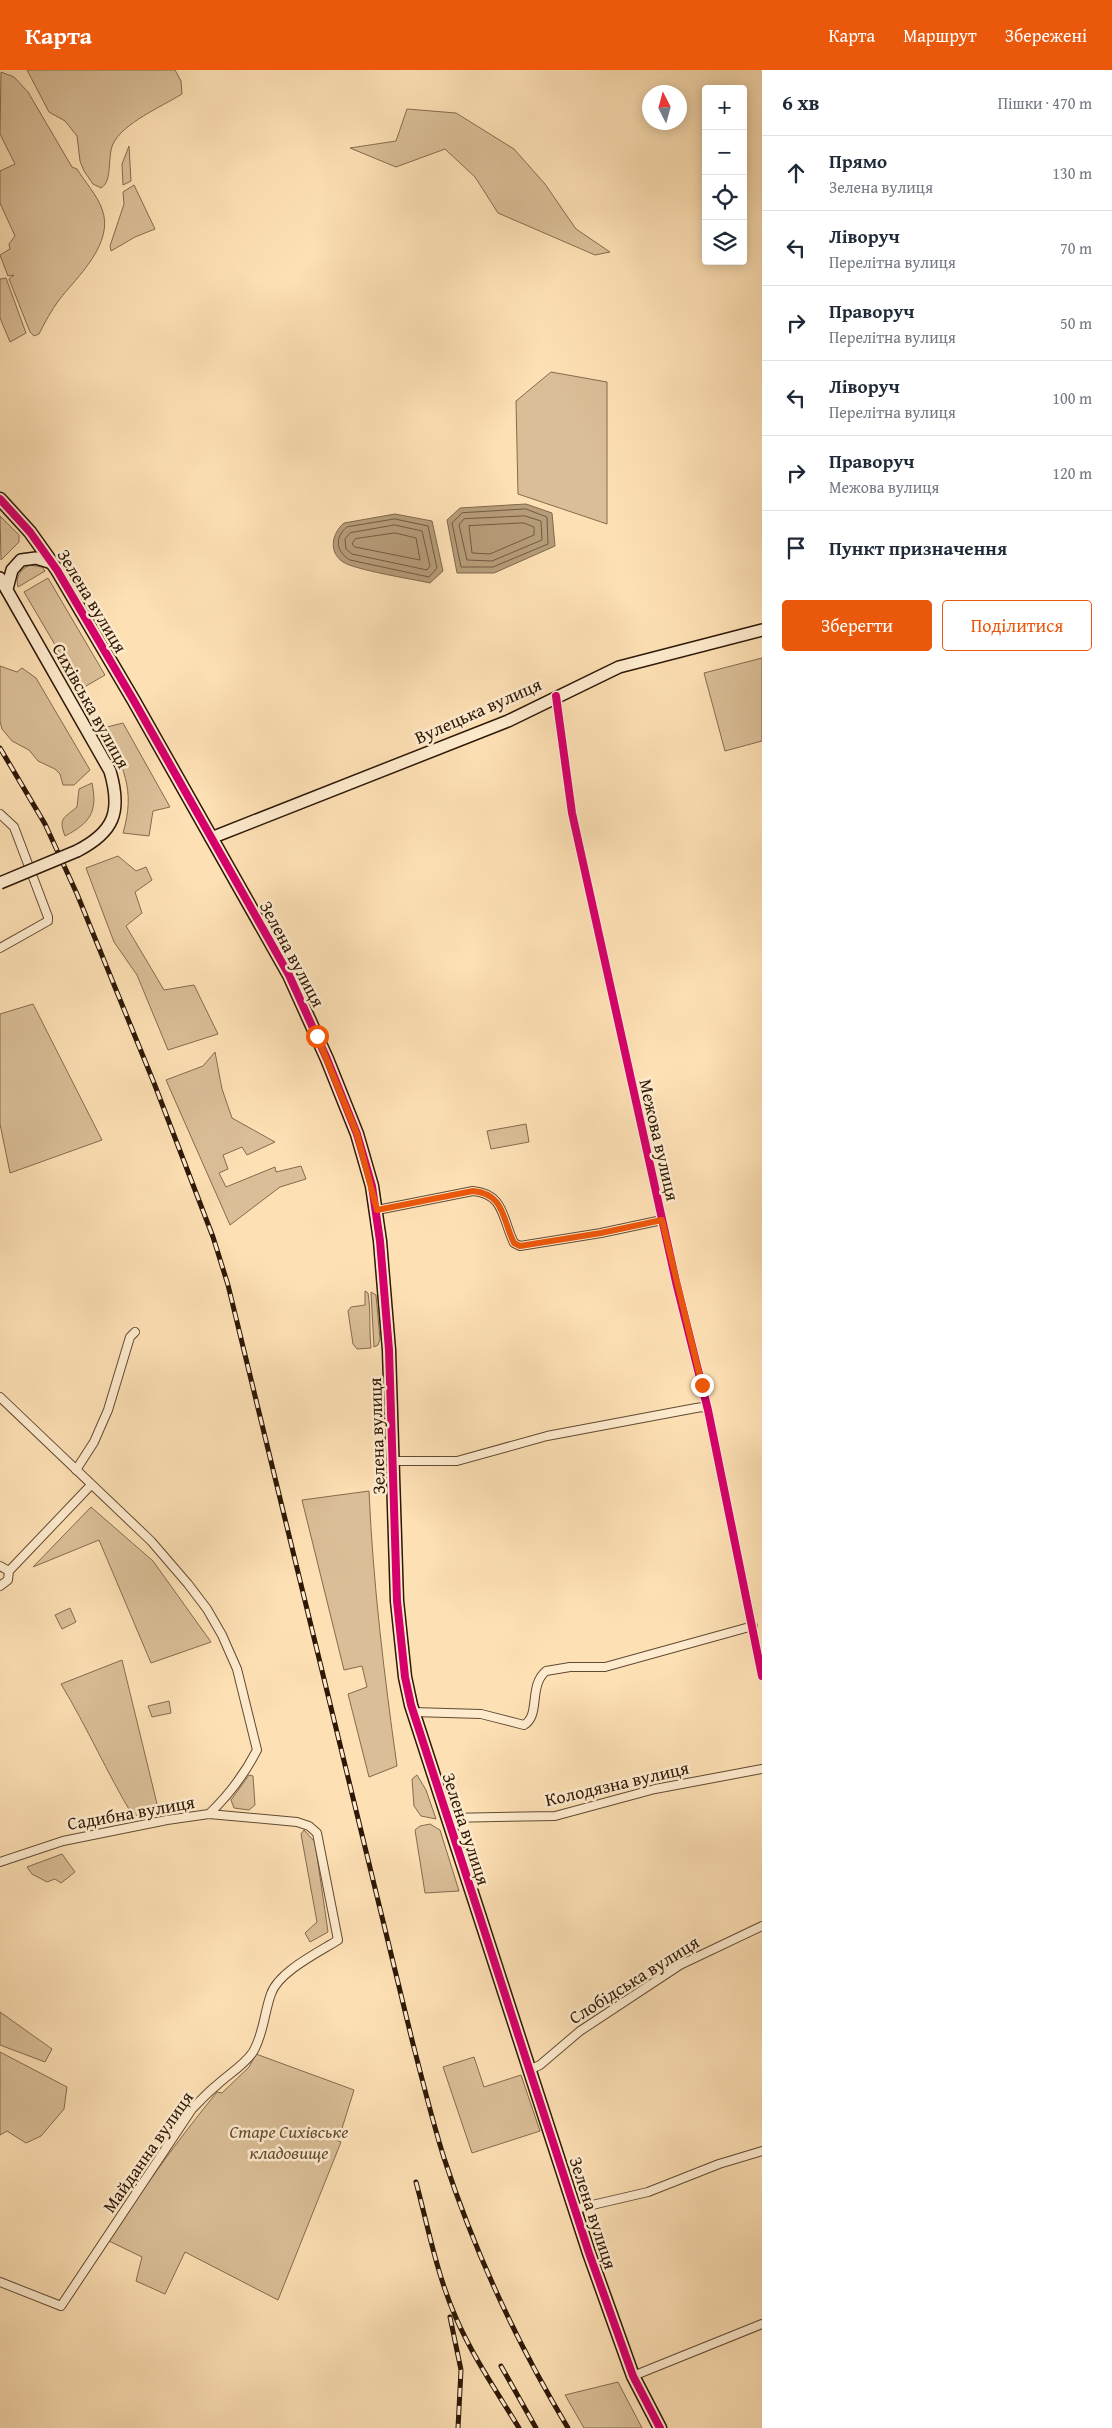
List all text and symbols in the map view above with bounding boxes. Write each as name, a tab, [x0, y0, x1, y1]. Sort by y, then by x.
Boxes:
text: Карта	[25, 18, 92, 53]
text: Карта	[829, 22, 875, 49]
text: Маршрут	[903, 22, 977, 49]
text: Збережені	[1005, 22, 1087, 49]
north arrow	[642, 85, 687, 130]
map controls	[702, 85, 747, 265]
button: +	[702, 85, 747, 130]
text: 6 хв	[782, 87, 820, 118]
text: Пішки · 470 m	[998, 91, 1092, 115]
button: −	[702, 130, 747, 175]
text: Прямо	[829, 147, 887, 175]
icon: ahead	[782, 159, 810, 187]
text: 130 m	[1052, 161, 1092, 185]
button: locate	[702, 175, 747, 220]
text: Зелена вулиця	[829, 175, 933, 199]
button: layers	[702, 220, 747, 265]
text: Ліворуч	[829, 222, 900, 250]
icon: left	[782, 234, 810, 262]
text: 70 m	[1060, 236, 1092, 260]
text: Перелітна вулиця	[829, 250, 956, 274]
text: Праворуч	[829, 297, 914, 325]
icon: right	[782, 309, 810, 337]
text: 50 m	[1060, 311, 1092, 335]
text: Перелітна вулиця	[829, 325, 956, 349]
text: Ліворуч	[829, 372, 900, 400]
icon: left	[782, 384, 810, 412]
text: 100 m	[1052, 386, 1092, 410]
text: Перелітна вулиця	[829, 400, 956, 424]
text: Праворуч	[829, 447, 914, 475]
icon: right	[782, 459, 810, 487]
text: 120 m	[1052, 461, 1092, 485]
text: Межова вулиця	[829, 475, 939, 499]
icon: arrive	[782, 534, 810, 562]
text: Пункт призначення	[829, 534, 1007, 562]
street label: Зелена вулиця	[51, 544, 134, 658]
button: Зберегти	[782, 600, 932, 651]
button: Поділитися	[942, 600, 1092, 651]
street label: Сихівська вулиця	[46, 638, 137, 773]
street label: Вулецька вулиця	[410, 670, 546, 751]
street label: Зелена вулиця	[253, 896, 332, 1012]
route start	[306, 1025, 329, 1048]
street label: Межова вулиця	[632, 1076, 687, 1203]
route end	[691, 1374, 714, 1397]
street label: Зелена вулиця	[361, 1377, 392, 1495]
street label: Колодязна вулиця	[542, 1754, 692, 1813]
street label: Зелена вулиця	[436, 1769, 497, 1889]
street label: Садибна вулиця	[65, 1788, 197, 1837]
street label: Слобідська вулиця	[563, 1929, 704, 2031]
street label: Майданна вулиця	[95, 2085, 200, 2218]
park label: Старе Сихівське кладовище	[229, 2118, 349, 2166]
street label: Зелена вулиця	[563, 2153, 624, 2273]

